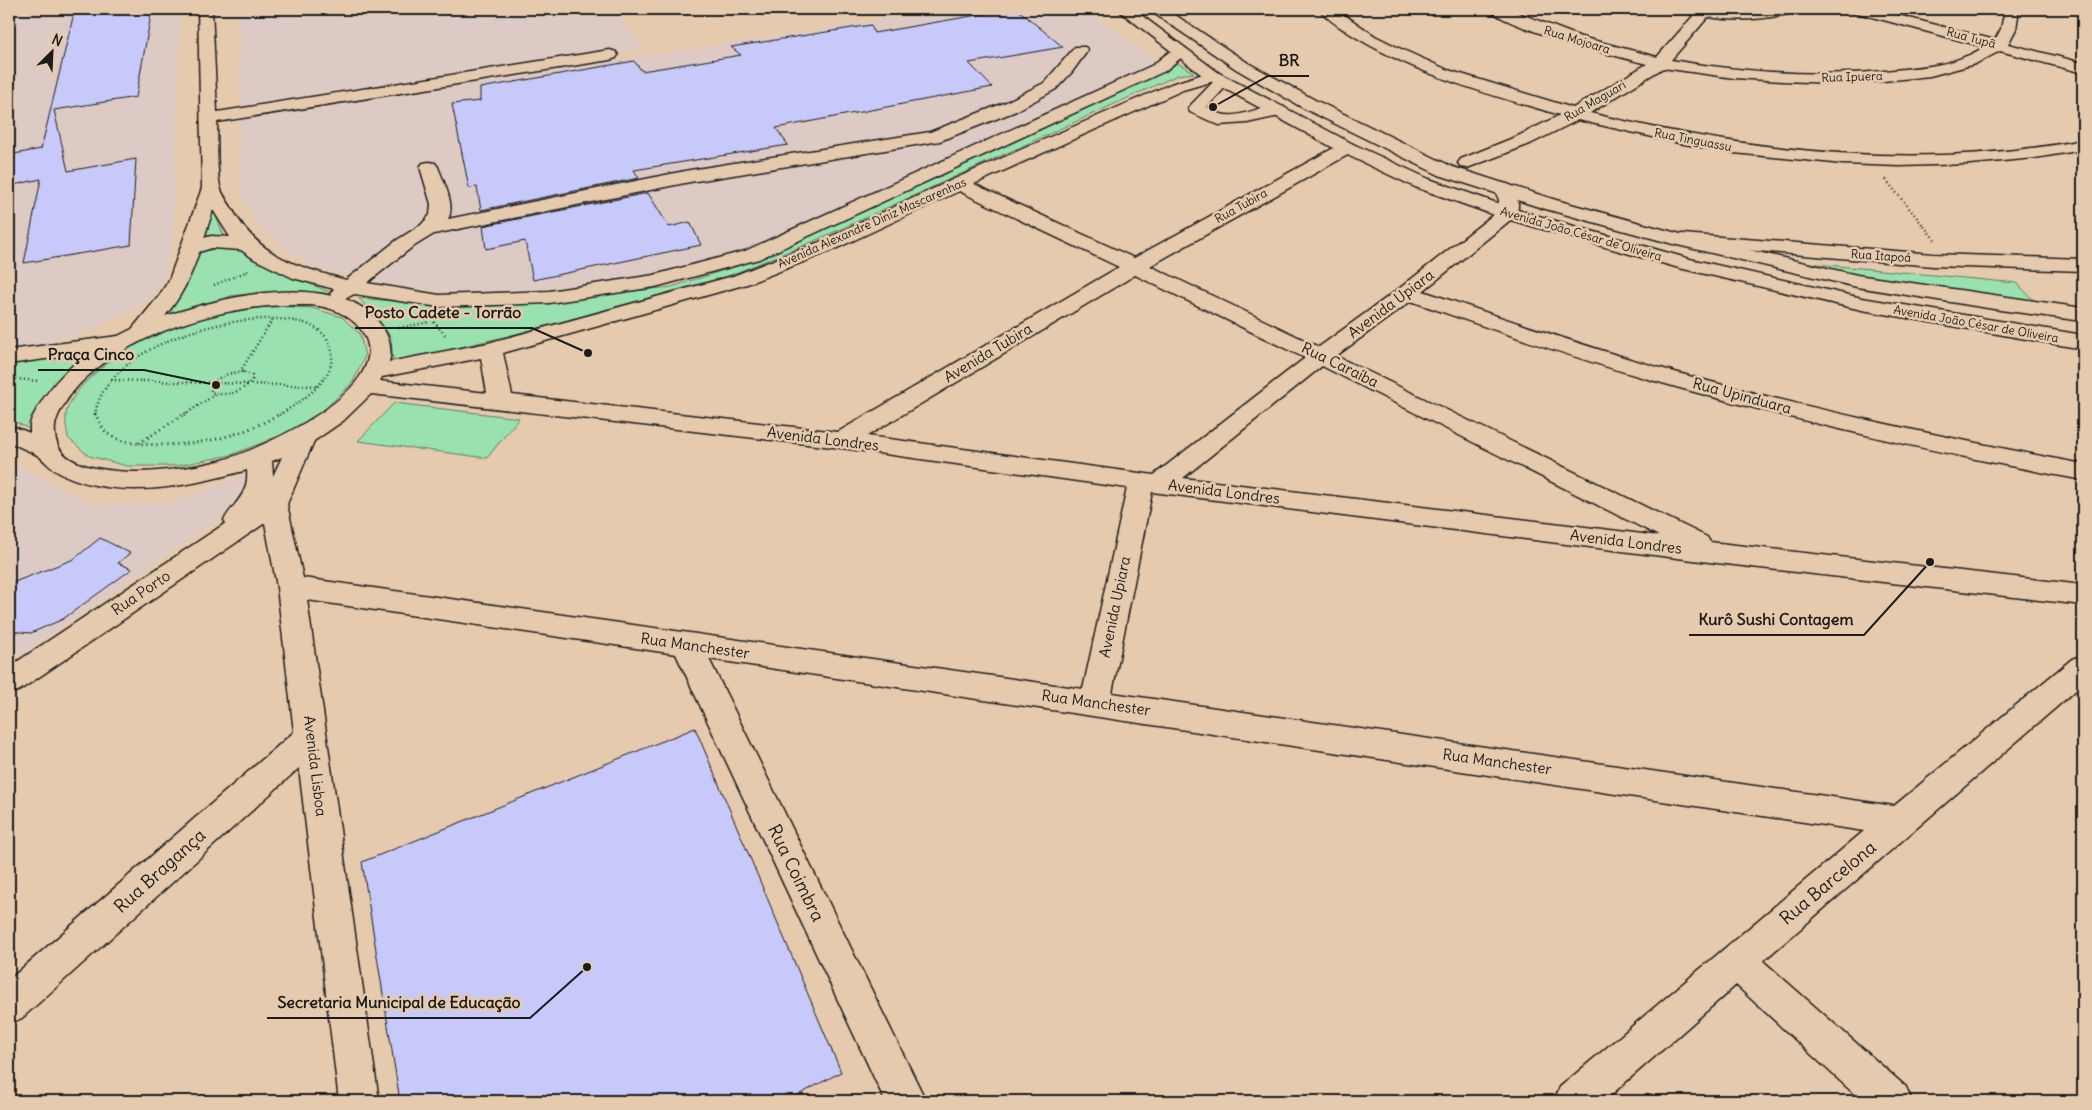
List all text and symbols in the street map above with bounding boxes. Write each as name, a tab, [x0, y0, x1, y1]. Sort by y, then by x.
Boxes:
street label: Rua Mojoara	[1542, 22, 1612, 57]
street label: Rua Tupã	[1945, 24, 1998, 51]
north arrow	[28, 28, 78, 78]
text: N	[49, 30, 65, 50]
callout: BR	[1268, 45, 1309, 76]
text: BR	[1279, 50, 1300, 70]
street label: Rua Ipuera	[1821, 68, 1883, 85]
street label: Rua Maguari	[1561, 77, 1628, 124]
street label: Rua Tinguassu	[1653, 125, 1733, 154]
street label: Avenida Alexandre Diniz Mascarenhas	[775, 174, 969, 271]
street label: Rua Tubira	[1212, 185, 1270, 226]
street label: Avenida João César de Oliveira	[1499, 203, 1664, 264]
street label: Rua Itapoá	[1850, 246, 1912, 265]
street label: Avenida Upiara	[1344, 265, 1438, 342]
callout: Posto Cadete - Torrão	[355, 297, 532, 328]
text: Posto Cadete - Torrão	[365, 302, 521, 322]
street label: Avenida João César de Oliveira	[1892, 302, 2060, 345]
street label: Avenida Tubira	[940, 319, 1036, 386]
street label: Rua Caraíba	[1299, 338, 1382, 392]
callout: Praça Cinco	[38, 339, 144, 370]
text: Praça Cinco	[48, 344, 134, 365]
street label: Rua Upinduara	[1691, 373, 1794, 418]
street label: Avenida Londres	[766, 422, 880, 455]
street label: Avenida Londres	[1167, 475, 1281, 508]
street label: Avenida Londres	[1569, 525, 1683, 558]
street label: Avenida Upiara	[1095, 554, 1135, 659]
street label: Rua Porto	[108, 566, 174, 619]
callout: Kurô Sushi Contagem	[1689, 604, 1864, 635]
text: Kurô Sushi Contagem	[1699, 609, 1853, 630]
street label: Rua Manchester	[639, 628, 751, 663]
street label: Rua Manchester	[1040, 685, 1152, 720]
street label: Avenida Lisboa	[300, 714, 331, 818]
street label: Rua Manchester	[1441, 744, 1553, 779]
street label: Rua Coimbra	[763, 820, 830, 925]
street label: Rua Bragança	[109, 823, 210, 918]
street label: Rua Barcelona	[1775, 836, 1881, 930]
callout: Secretaria Municipal de Educação	[267, 987, 530, 1018]
text: Secretaria Municipal de Educação	[277, 992, 521, 1013]

